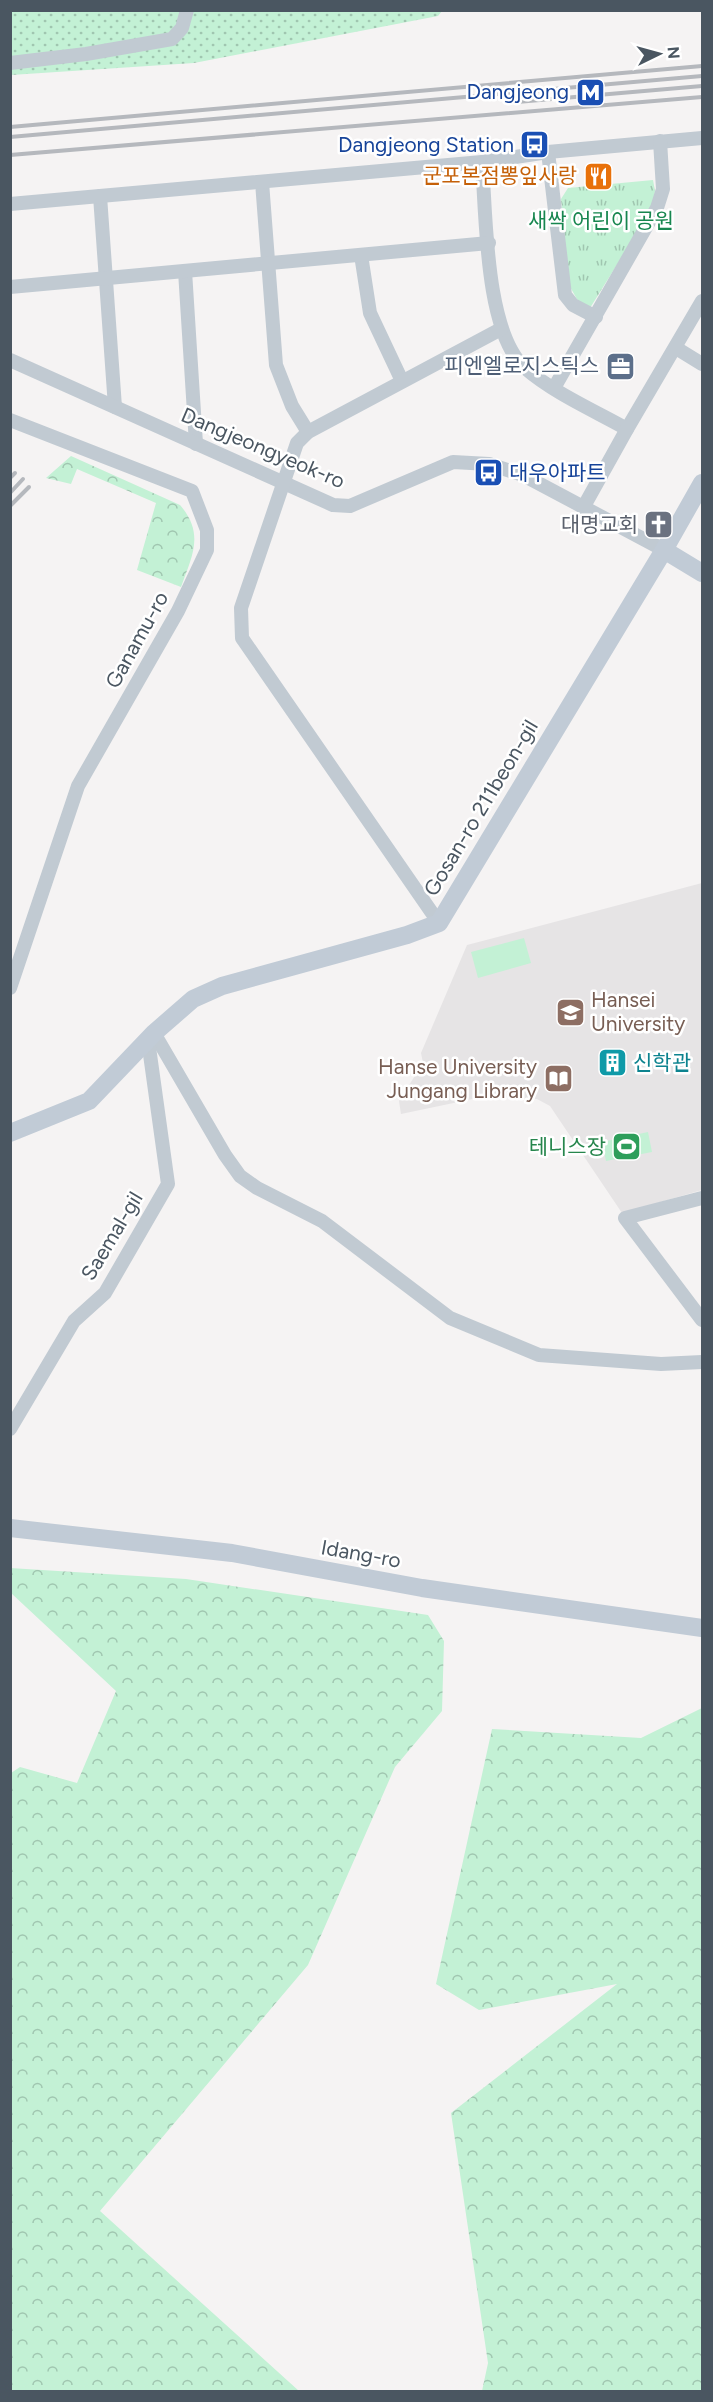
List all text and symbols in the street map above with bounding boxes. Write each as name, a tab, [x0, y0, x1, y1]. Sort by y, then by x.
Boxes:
north arrow	[629, 24, 689, 84]
text: N	[663, 46, 683, 60]
metro station icon: Dangjeong	[574, 76, 606, 108]
place label: Dangjeong	[466, 79, 569, 104]
bus stop icon: Dangjeong Station	[519, 129, 551, 161]
place label: Dangjeong Station	[338, 132, 514, 157]
restaurant icon: 군포본점뽕잎사랑	[582, 160, 614, 192]
place label: 군포본점뽕잎사랑	[422, 163, 577, 188]
park label: 새싹 어린이 공원	[528, 208, 674, 233]
office icon: 피엔엘로지스틱스	[604, 350, 636, 382]
place label: 피엔엘로지스틱스	[444, 353, 599, 378]
street label: Dangjeongyeok-ro	[178, 402, 349, 493]
bus stop icon: 대우아파트	[472, 457, 504, 489]
place label: 대우아파트	[509, 460, 606, 485]
church icon: 대명교회	[643, 509, 675, 541]
place label: 대명교회	[561, 512, 638, 537]
street label: Ganamu-ro	[100, 587, 173, 692]
street label: Gosan-ro 211beon-gil	[418, 715, 543, 900]
place label: Hansei University	[591, 987, 685, 1036]
school or university icon: Hansei University	[554, 996, 586, 1028]
building icon: 신학관	[596, 1047, 628, 1079]
place label: 신학관	[633, 1050, 691, 1075]
place label: Hanse University Jungang Library	[378, 1054, 537, 1103]
library icon: Hanse University Jungang Library	[542, 1063, 574, 1095]
sports icon: 테니스장	[611, 1131, 643, 1163]
place label: 테니스장	[529, 1134, 606, 1159]
street label: Saemal-gil	[75, 1187, 148, 1285]
street label: Idang-ro	[319, 1534, 403, 1573]

